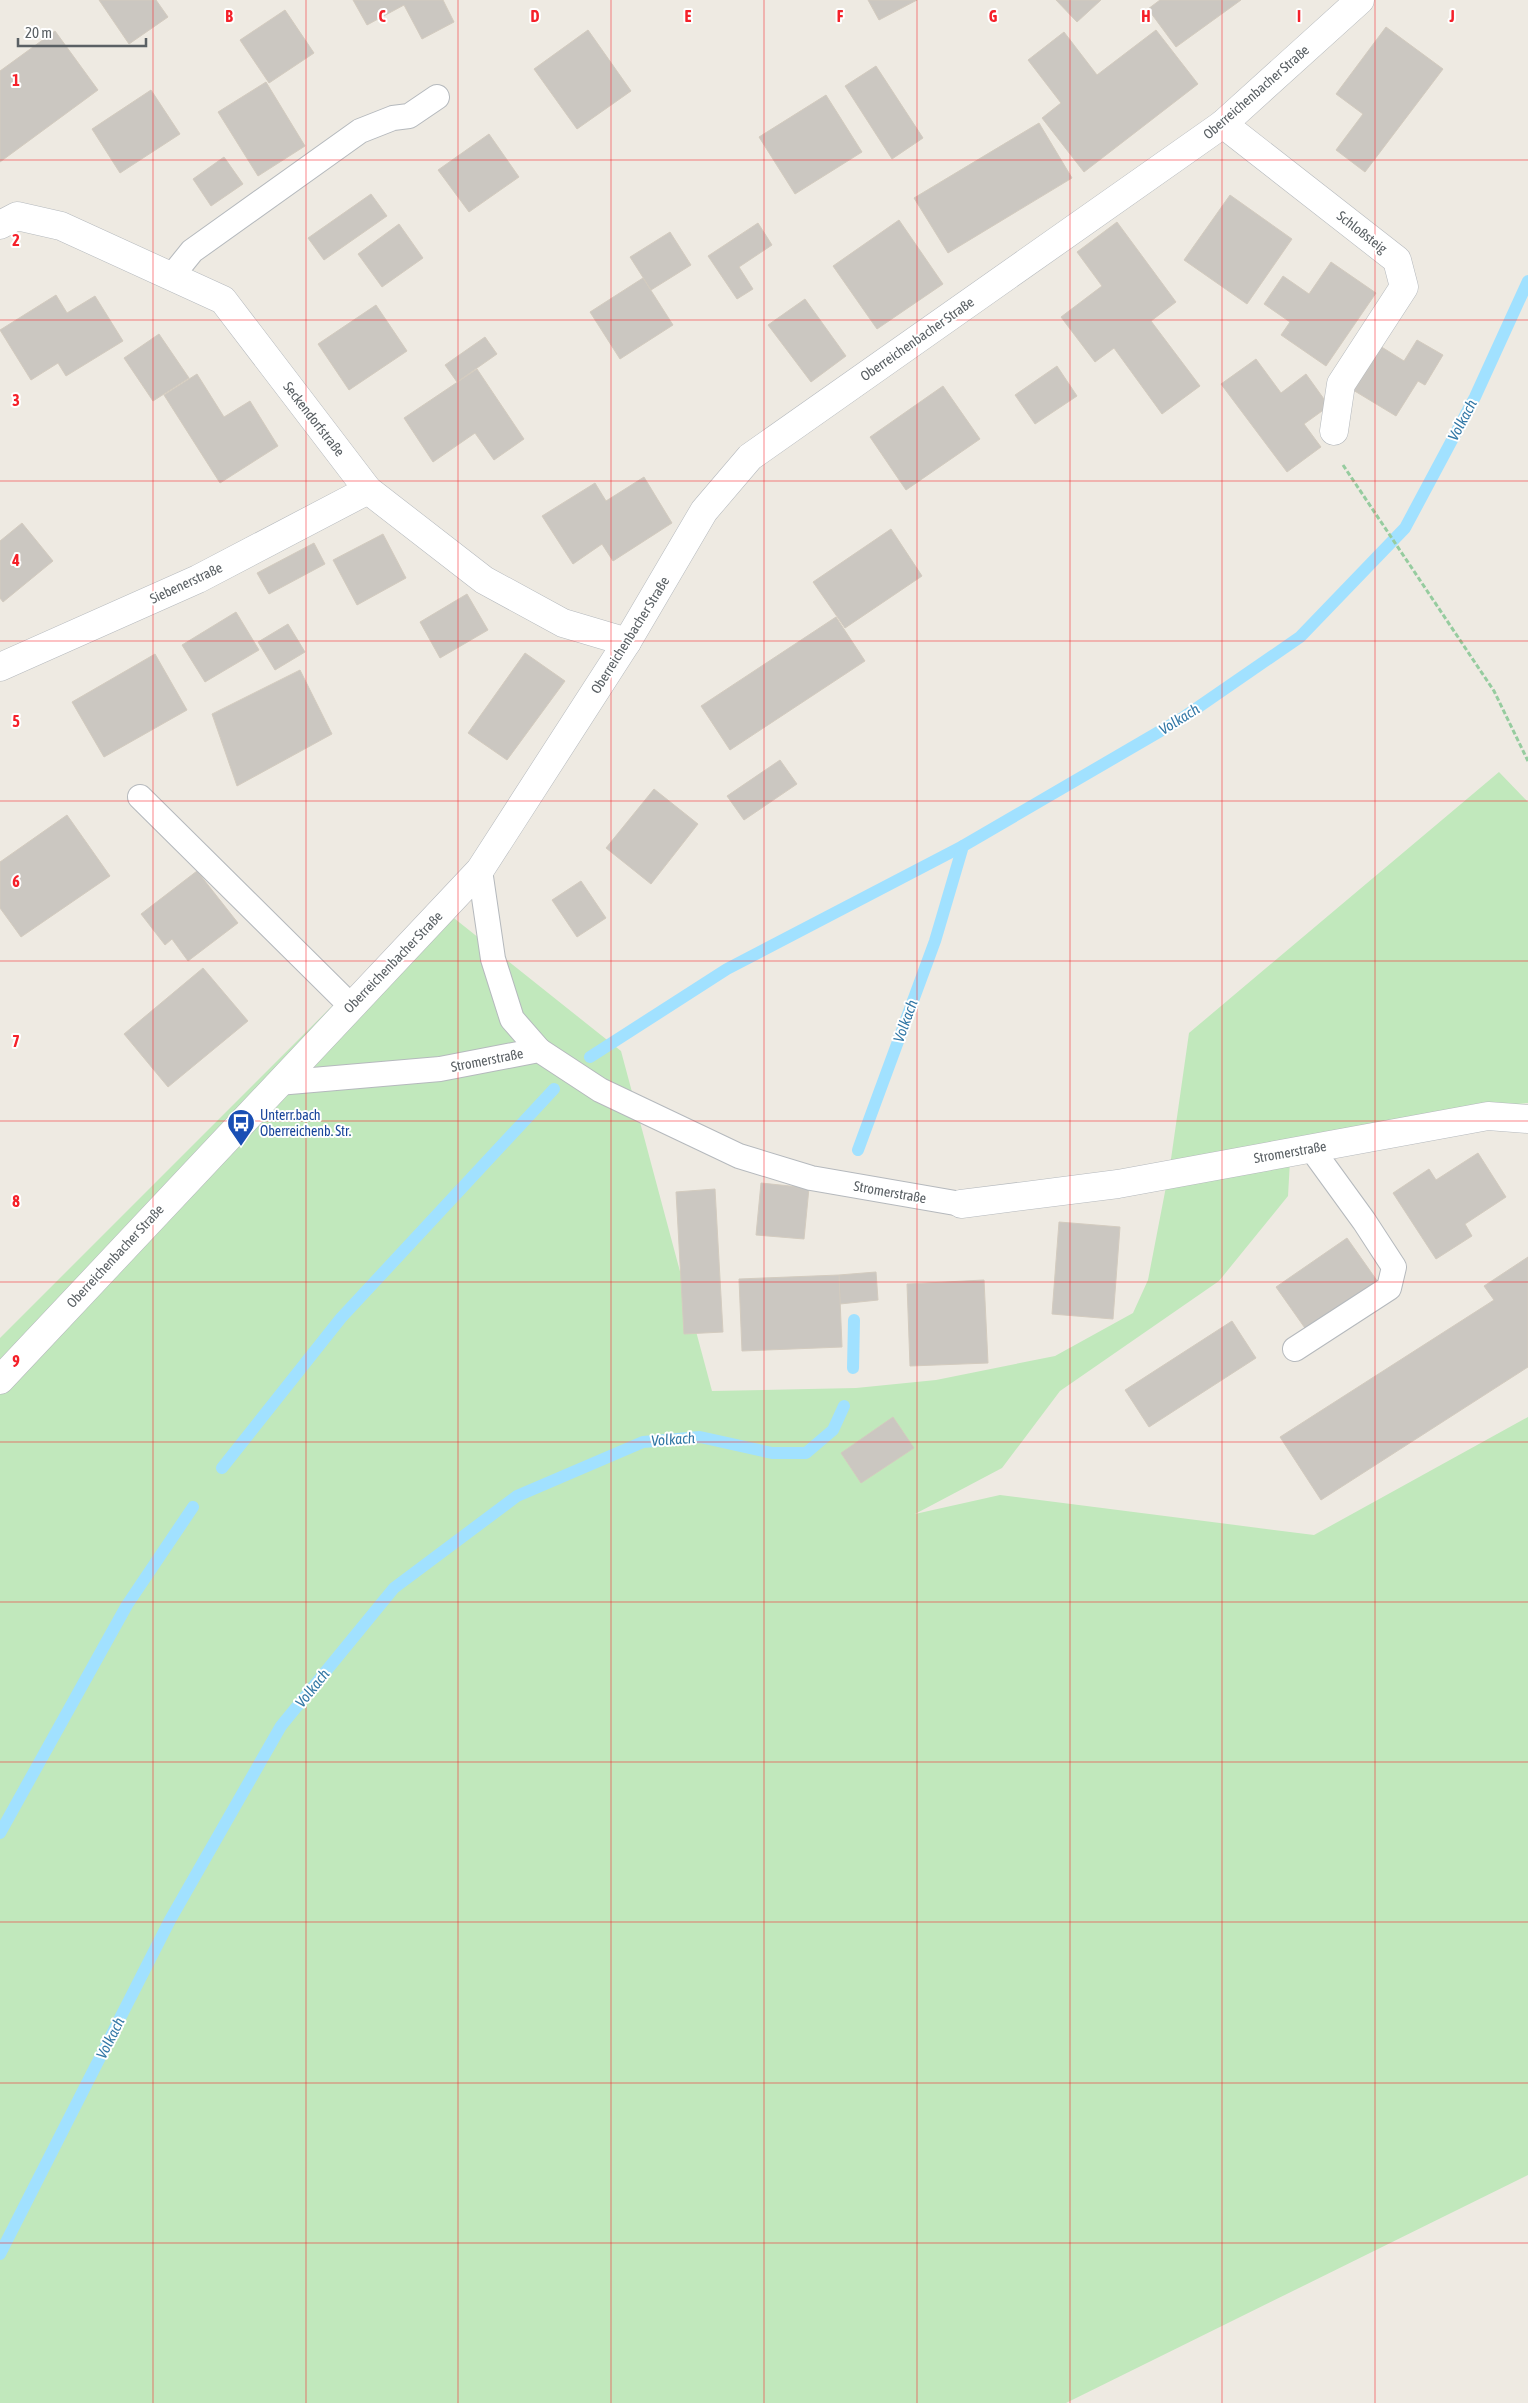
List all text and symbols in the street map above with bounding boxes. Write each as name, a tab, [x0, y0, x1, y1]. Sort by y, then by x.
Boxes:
text: B	[225, 7, 233, 25]
text: C	[378, 7, 386, 25]
text: D	[531, 7, 540, 25]
text: E	[685, 7, 692, 25]
text: F	[837, 7, 844, 25]
text: G	[989, 7, 998, 25]
text: H	[1141, 7, 1151, 25]
text: I	[1297, 7, 1301, 25]
text: J	[1448, 7, 1455, 25]
scale bar	[18, 15, 145, 47]
text: 20 m	[25, 24, 52, 41]
street label: Oberreichenbacher Straße	[1200, 42, 1312, 142]
text: 1	[12, 71, 20, 89]
street label: Schloßsteig	[1334, 208, 1390, 256]
text: 2	[12, 231, 20, 249]
street label: Oberreichenbacher Straße	[857, 294, 977, 384]
street label: Seckendorfstraße	[280, 379, 348, 459]
text: 3	[12, 391, 20, 409]
water label: Volkach	[1444, 397, 1480, 443]
text: 4	[11, 551, 20, 569]
street label: Siebenerstraße	[147, 559, 225, 607]
street label: Oberreichenbacher Straße	[587, 574, 673, 696]
water label: Volkach	[1156, 700, 1202, 738]
text: 5	[12, 712, 20, 730]
text: 6	[12, 872, 20, 890]
street label: Oberreichenbacher Straße	[340, 908, 446, 1016]
water label: Volkach	[889, 997, 921, 1045]
text: 7	[12, 1032, 20, 1050]
street label: Stromerstraße	[449, 1045, 525, 1075]
place label: Unterr.bach Oberreichenb. Str.	[260, 1107, 351, 1139]
bus stop icon: Unterr.bach Oberreichenb. Str.	[226, 1108, 256, 1147]
street label: Stromerstraße	[1252, 1138, 1328, 1166]
street label: Stromerstraße	[852, 1178, 928, 1206]
text: 8	[12, 1192, 20, 1210]
street label: Oberreichenbacher Straße	[63, 1201, 167, 1311]
text: 9	[12, 1352, 20, 1370]
water label: Volkach	[650, 1429, 696, 1449]
water label: Volkach	[292, 1666, 332, 1710]
water label: Volkach	[92, 2015, 128, 2061]

